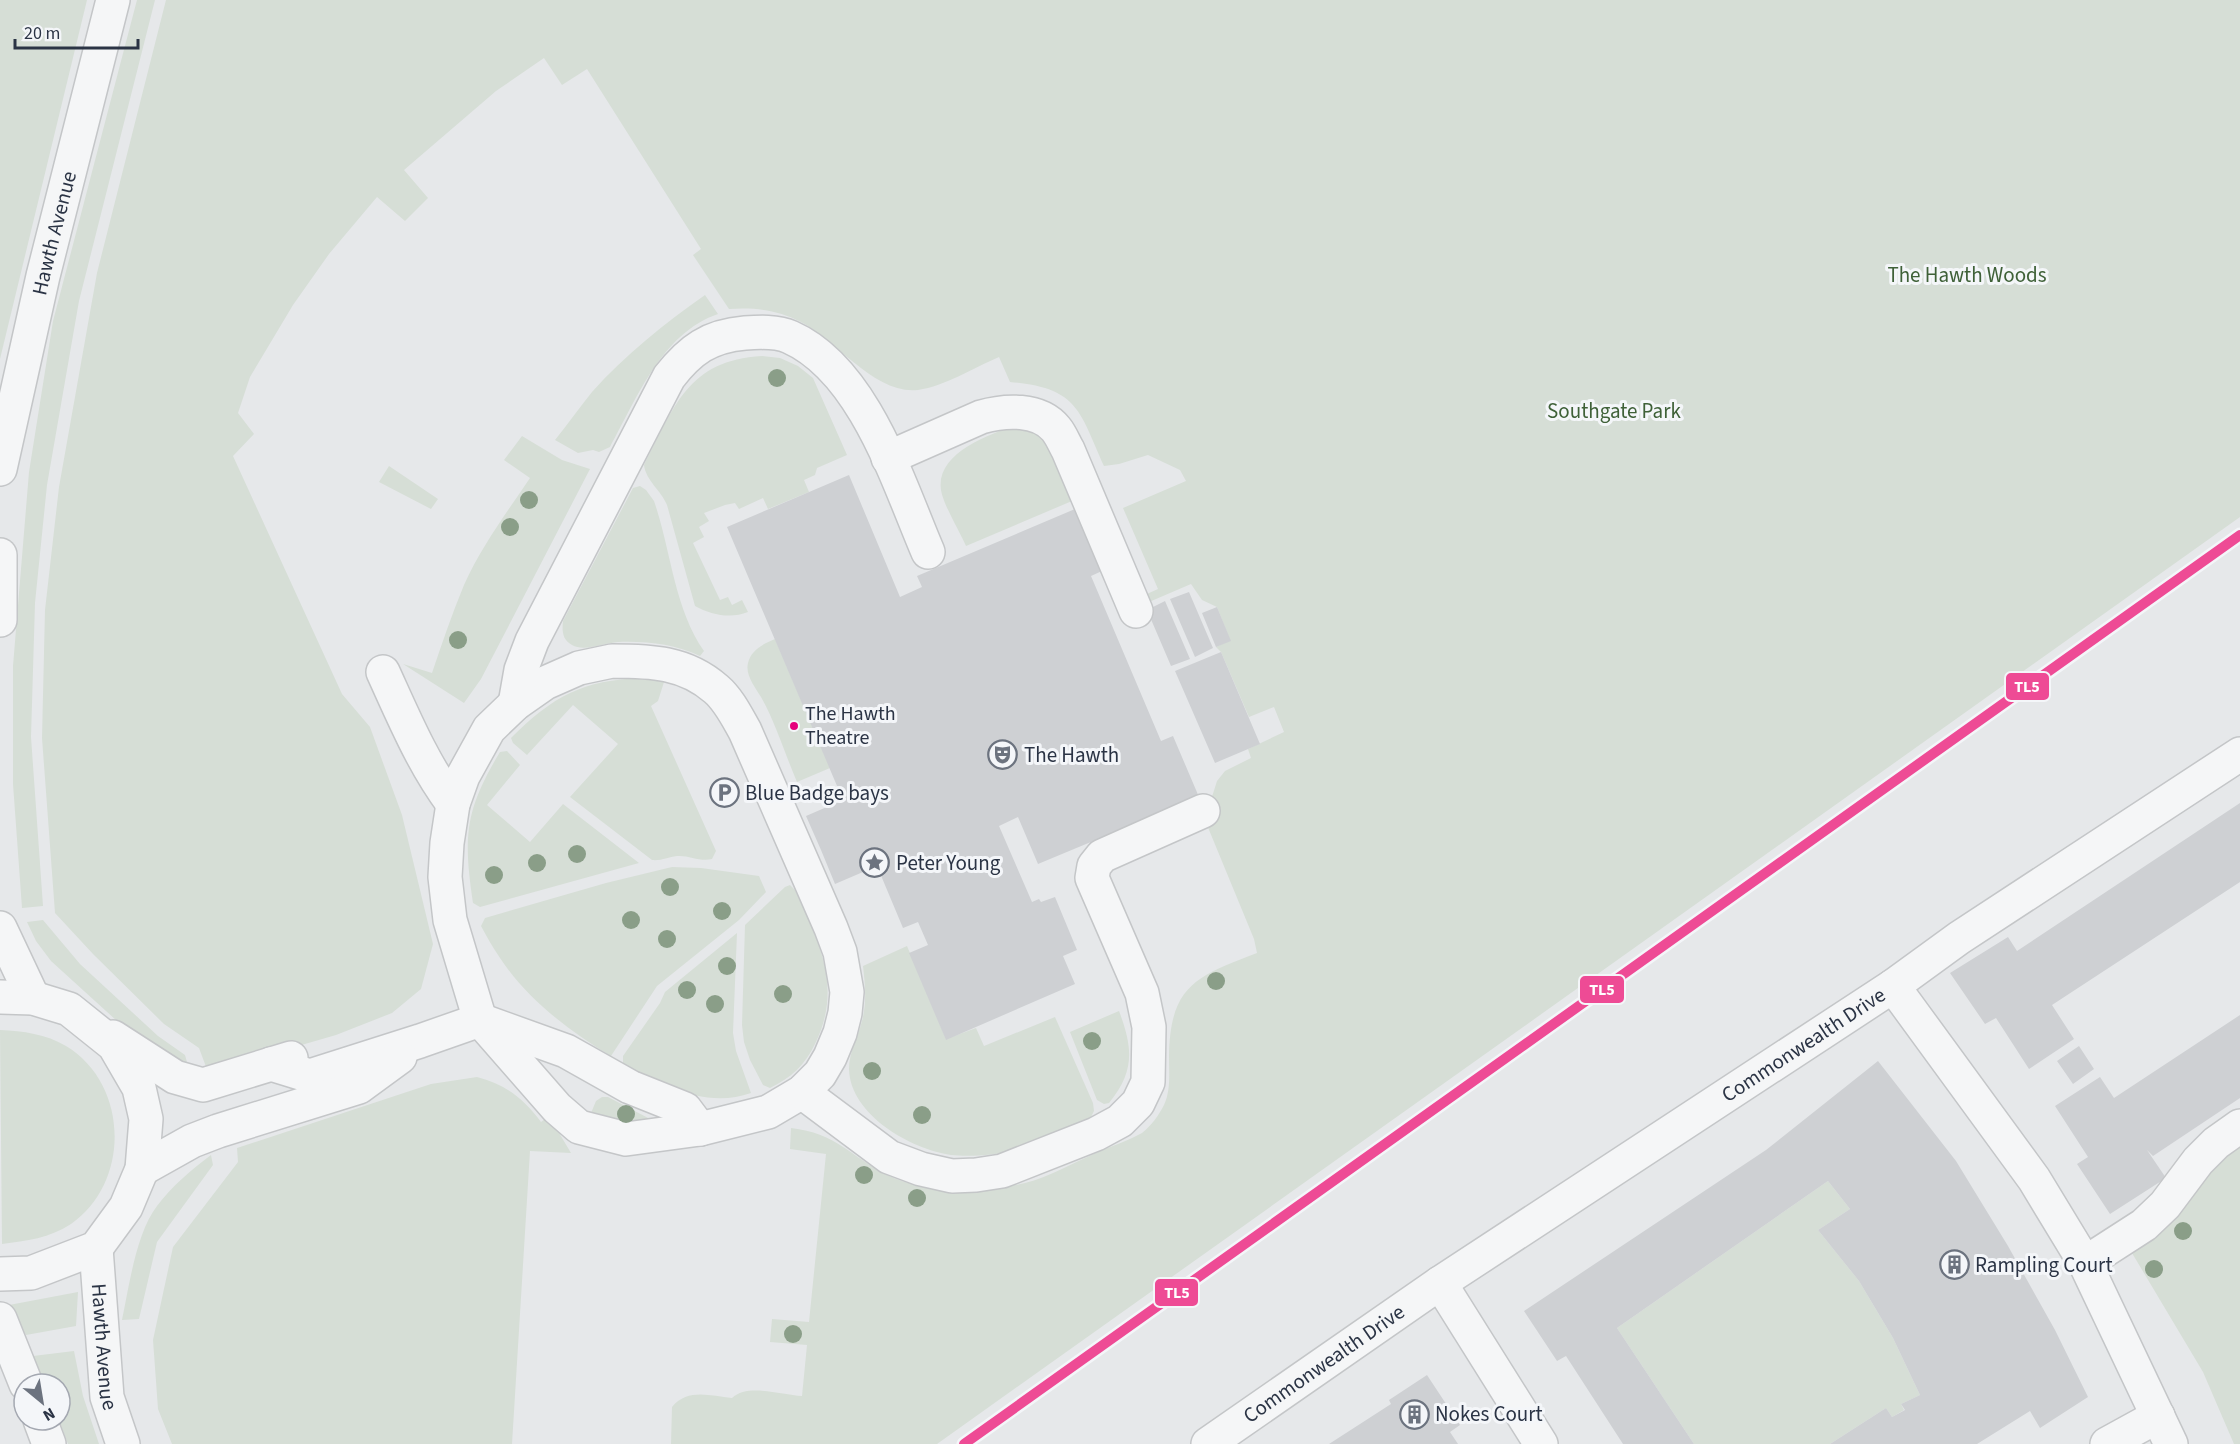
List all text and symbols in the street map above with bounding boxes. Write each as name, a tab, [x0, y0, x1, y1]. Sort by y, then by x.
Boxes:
scale bar	[15, 12, 138, 50]
text: 20 m	[24, 21, 60, 46]
street label: Hawth Avenue	[24, 168, 84, 298]
park label: The Hawth Woods	[1887, 260, 2047, 290]
park label: Southgate Park	[1547, 396, 1681, 426]
line badge: TL5	[2005, 672, 2050, 701]
text: TL5	[2014, 676, 2040, 698]
place label: The Hawth Theatre	[805, 700, 896, 752]
marker: The Hawth Theatre	[788, 720, 800, 732]
theatre icon: The Hawth	[987, 739, 1019, 771]
place label: The Hawth	[1024, 740, 1119, 770]
parking icon: Blue Badge bays	[708, 777, 740, 809]
place label: Blue Badge bays	[745, 778, 889, 808]
place icon: Peter Young	[859, 847, 891, 879]
place label: Peter Young	[896, 848, 1001, 878]
line badge: TL5	[1579, 975, 1625, 1004]
text: TL5	[1589, 979, 1615, 1001]
street label: Commonwealth Drive	[1716, 980, 1891, 1109]
building icon: Rampling Court	[1938, 1249, 1970, 1281]
place label: Rampling Court	[1975, 1250, 2113, 1280]
line badge: TL5	[1154, 1278, 1199, 1307]
street label: Hawth Avenue	[84, 1282, 125, 1414]
text: TL5	[1164, 1282, 1190, 1304]
street label: Commonwealth Drive	[1237, 1297, 1411, 1430]
north arrow	[12, 1372, 72, 1432]
building icon: Nokes Court	[1398, 1398, 1430, 1430]
place label: Nokes Court	[1435, 1399, 1543, 1429]
text: N	[39, 1402, 59, 1426]

